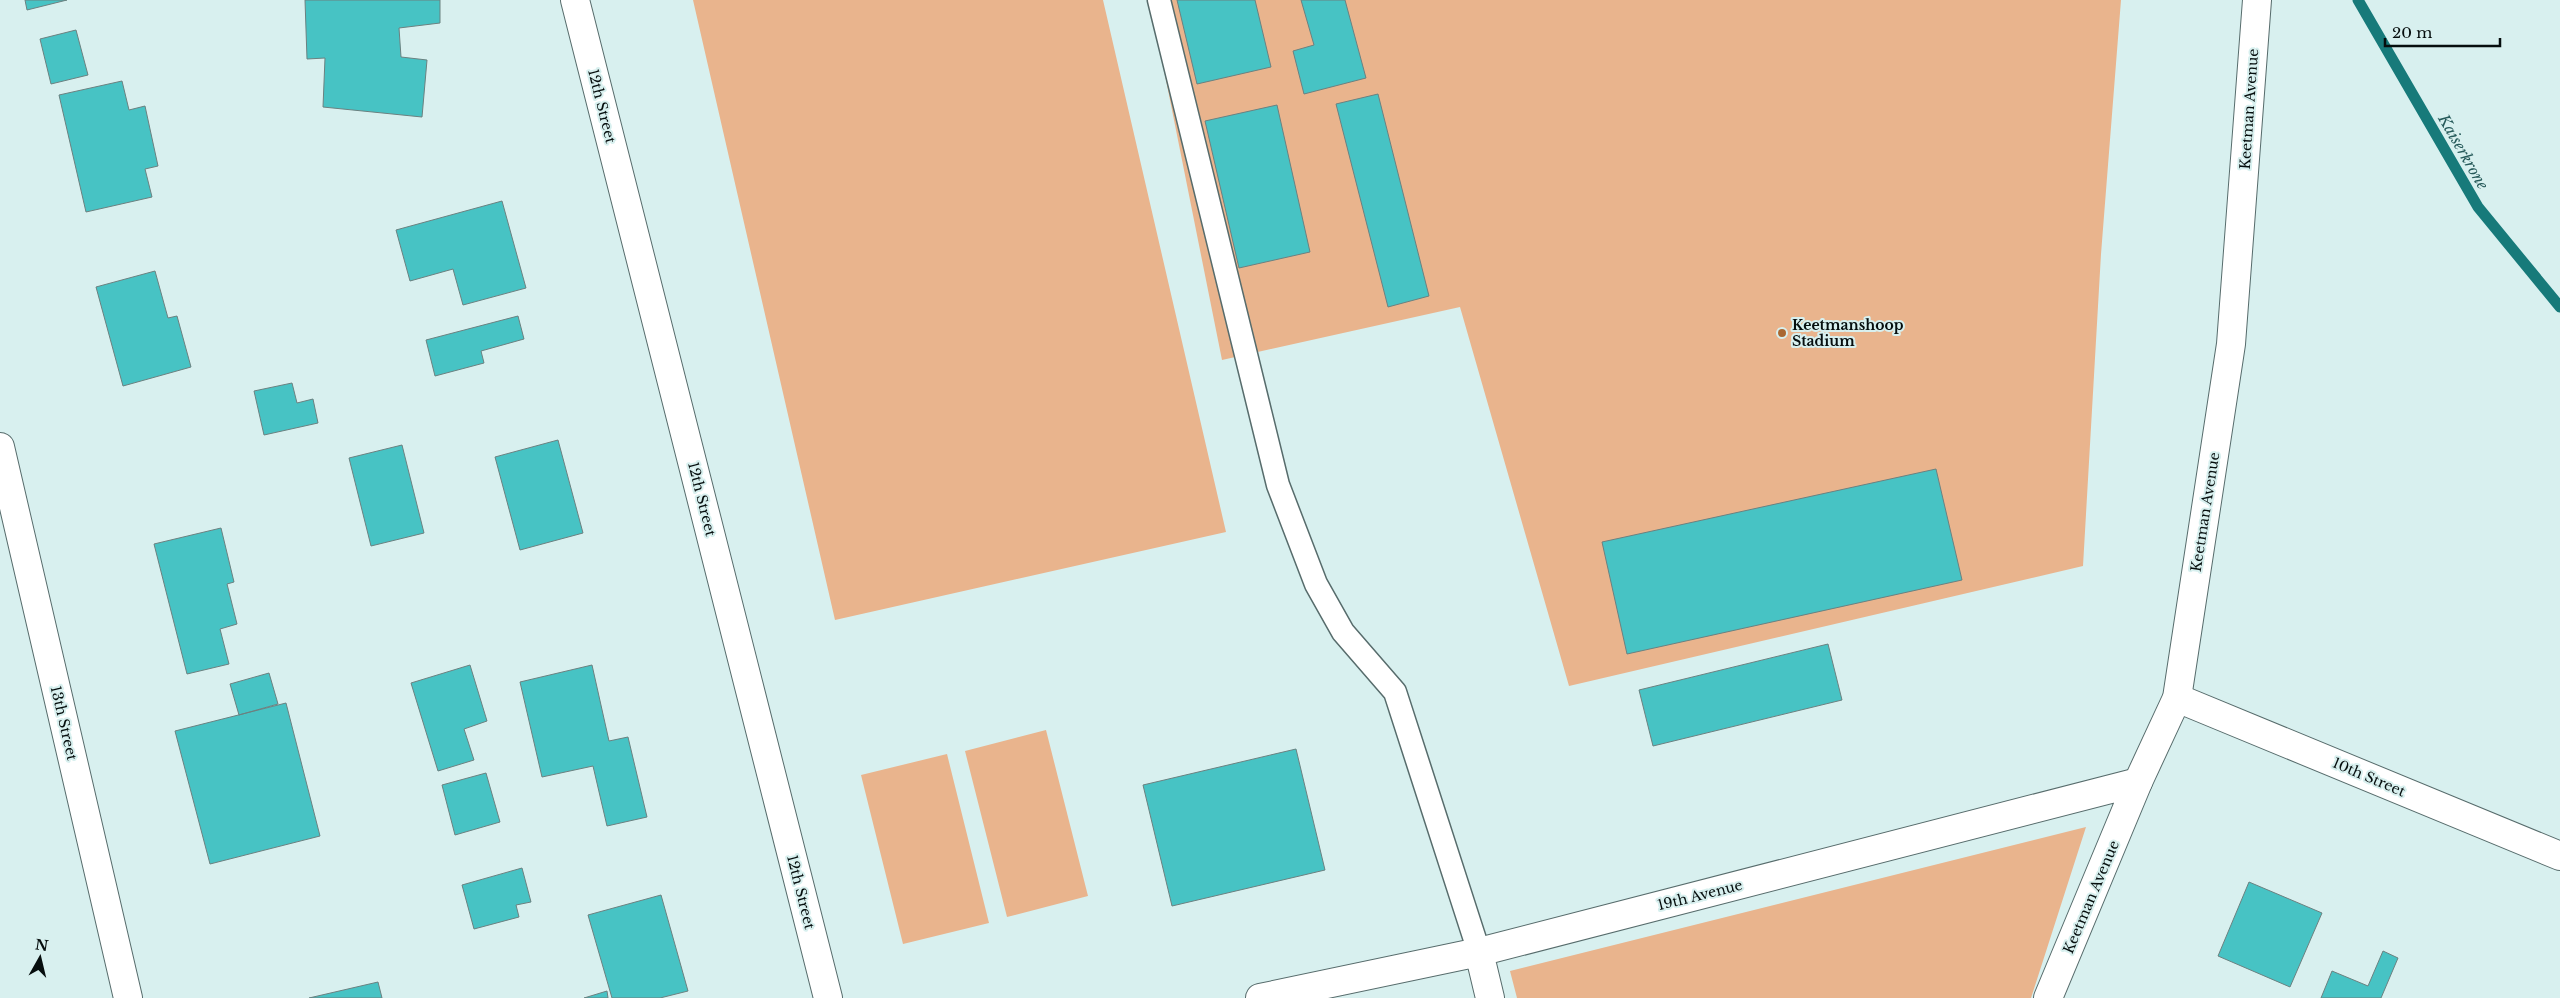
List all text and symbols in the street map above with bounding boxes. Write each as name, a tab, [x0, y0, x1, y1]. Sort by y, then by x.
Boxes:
scale bar	[2385, 15, 2500, 47]
text: 20 m	[2392, 23, 2432, 42]
street label: Keetman Avenue	[2236, 48, 2262, 170]
street label: 12th Street	[584, 67, 620, 146]
water label: Kaiserkrone	[2434, 110, 2493, 193]
place label: Keetmanshoop Stadium	[1792, 316, 1904, 350]
marker: Keetmanshoop Stadium	[1776, 327, 1788, 339]
street label: Keetman Avenue	[2187, 451, 2223, 573]
street label: 12th Street	[684, 460, 720, 539]
street label: 13th Street	[47, 684, 81, 763]
street label: 10th Street	[2330, 754, 2409, 801]
street label: Keetman Avenue	[2059, 838, 2123, 956]
street label: 12th Street	[783, 853, 819, 932]
street label: 19th Avenue	[1656, 876, 1744, 914]
north arrow	[15, 933, 65, 983]
text: N	[34, 935, 50, 955]

